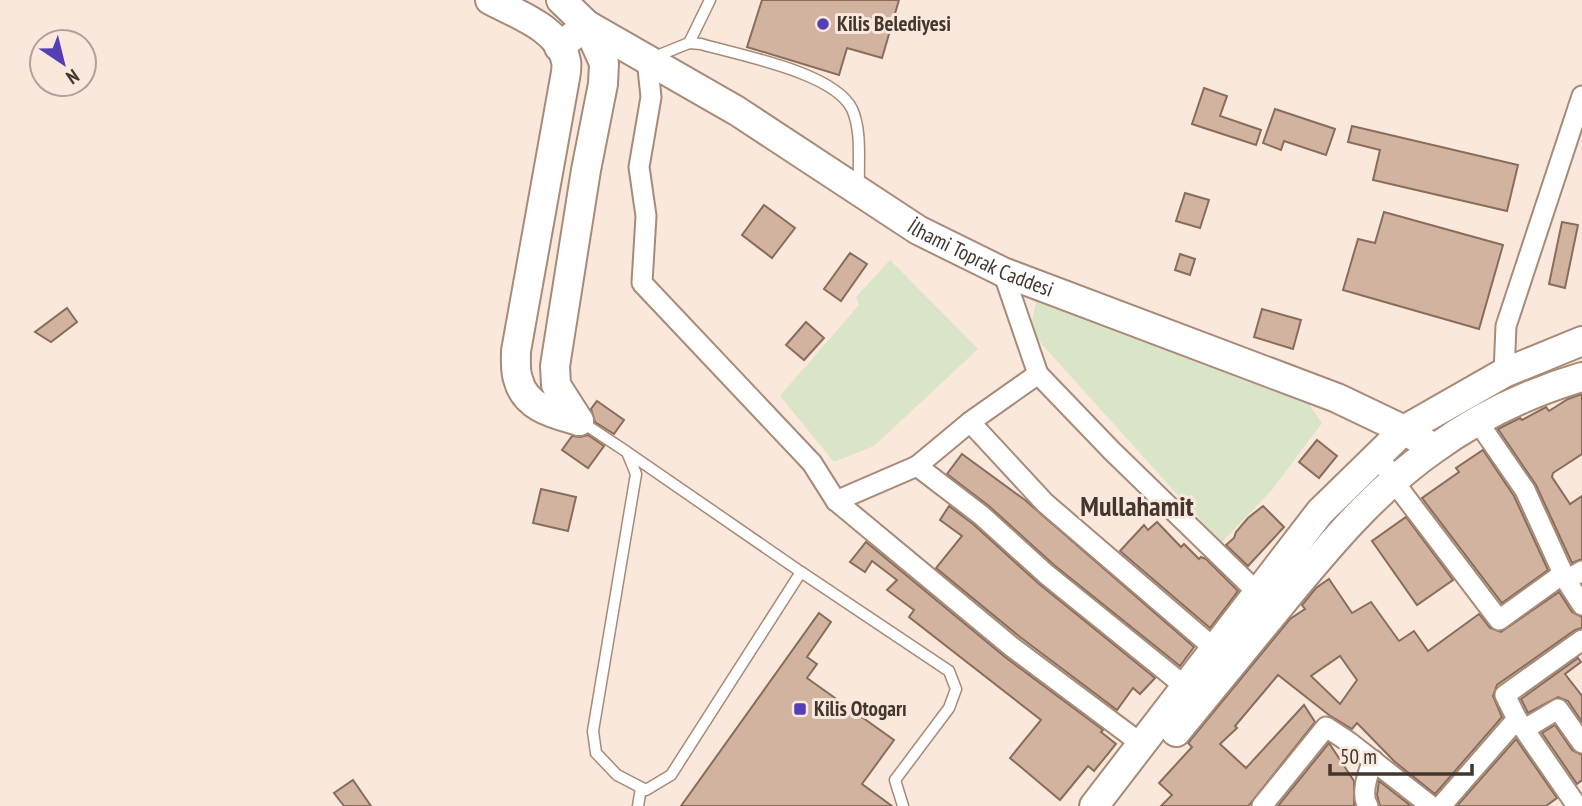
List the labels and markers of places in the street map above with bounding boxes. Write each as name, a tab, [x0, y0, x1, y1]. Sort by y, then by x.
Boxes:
place label: Kilis Belediyesi	[837, 10, 951, 37]
marker: Kilis Belediyesi	[815, 16, 831, 32]
place label: Kilis Otogarı	[814, 695, 907, 722]
marker: Kilis Otogarı	[792, 701, 808, 717]

